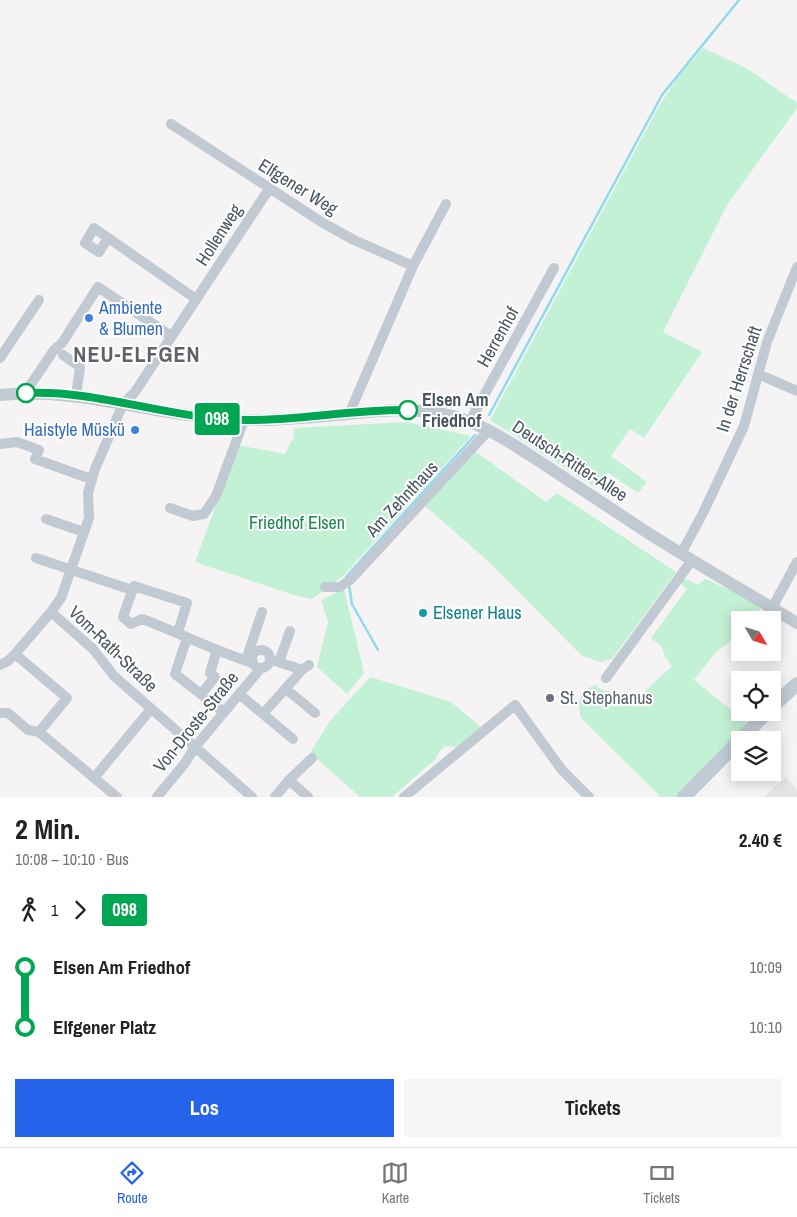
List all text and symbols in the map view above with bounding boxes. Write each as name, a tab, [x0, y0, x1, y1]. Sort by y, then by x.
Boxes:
street label: Elfgener Weg	[254, 152, 343, 221]
street label: Hollenweg	[189, 198, 248, 270]
place label: Ambiente & Blumen	[98, 295, 163, 341]
street label: Herrenhof	[471, 301, 525, 372]
marker: Ambiente & Blumen	[83, 312, 95, 324]
street label: In der Herrschaft	[710, 323, 767, 435]
district label: NEU-ELFGEN	[73, 339, 201, 369]
unlabelled marker	[16, 383, 36, 403]
place label: Elsen Am Friedhof	[422, 387, 489, 433]
marker: Elsen Am Friedhof	[398, 400, 418, 420]
line badge: 098	[188, 403, 246, 435]
text: 098	[205, 406, 229, 431]
street label: Deutsch-Ritter-Allee	[508, 414, 633, 507]
place label: Haistyle Müskü	[24, 417, 125, 442]
marker: Haistyle Müskü	[129, 424, 141, 436]
street label: Am Zehnthaus	[359, 455, 444, 543]
park label: Friedhof Elsen	[249, 510, 345, 535]
street label: Vom-Rath-Straße	[63, 600, 163, 698]
place label: Elsener Haus	[433, 600, 522, 625]
marker: Elsener Haus	[417, 607, 429, 619]
north arrow	[731, 611, 781, 661]
map controls	[731, 611, 781, 781]
street label: Von-Droste-Straße	[147, 666, 244, 777]
button: locate	[731, 671, 781, 721]
place label: St. Stephanus	[560, 685, 653, 710]
marker: St. Stephanus	[544, 692, 556, 704]
button: layers	[731, 731, 781, 781]
text: 2 Min.	[15, 810, 80, 848]
text: 2.40 €	[739, 827, 782, 853]
text: 10:08 – 10:10 · Bus	[15, 848, 129, 870]
icon: walk	[15, 896, 43, 924]
icon: forward	[66, 896, 94, 924]
text: 098	[112, 897, 137, 922]
text: 1	[51, 899, 58, 921]
text: Elsen Am Friedhof	[53, 954, 190, 980]
text: 10:09	[749, 956, 782, 978]
text: Elfgener Platz	[53, 1014, 156, 1040]
text: 10:10	[749, 1016, 782, 1038]
button: Los	[15, 1079, 394, 1137]
button: Tickets	[404, 1079, 782, 1137]
tab: Route	[117, 1159, 148, 1207]
tab: Karte	[381, 1159, 409, 1207]
tab: Tickets	[643, 1159, 680, 1207]

